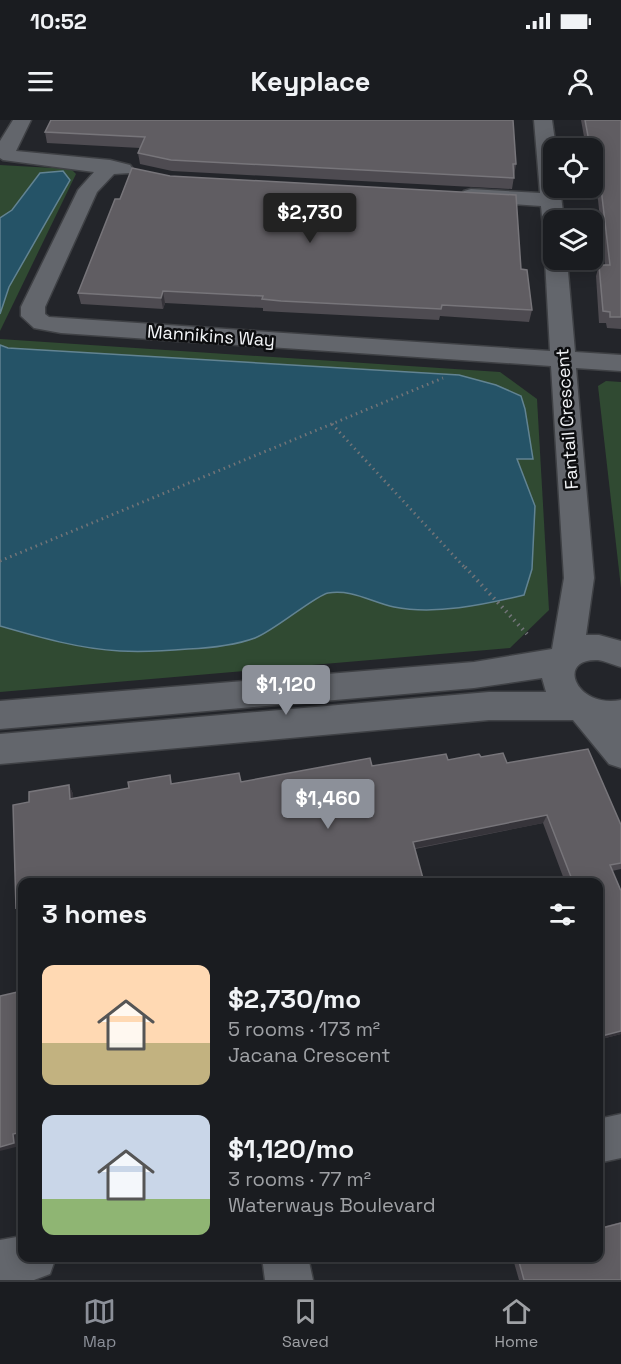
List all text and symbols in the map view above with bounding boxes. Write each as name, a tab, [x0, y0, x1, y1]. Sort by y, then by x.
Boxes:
text: 10:52	[30, 7, 87, 35]
text: Keyplace	[251, 64, 370, 99]
icon: menu	[24, 65, 57, 98]
icon: person	[564, 65, 597, 98]
map controls	[543, 138, 603, 270]
button: locate	[543, 138, 603, 198]
pin: $2,730	[261, 193, 359, 244]
text: $2,730	[277, 199, 343, 225]
button: layers	[543, 210, 603, 270]
street label: Mannikins Way	[146, 320, 276, 351]
street label: Fantail Crescent	[550, 348, 583, 490]
pin: $1,120	[237, 665, 335, 716]
text: $1,120	[256, 671, 316, 697]
pin: $1,460	[279, 779, 377, 830]
text: $1,460	[295, 785, 361, 811]
text: 3 homes	[42, 897, 147, 931]
icon: filters	[546, 898, 579, 931]
text: $2,730/mo	[228, 982, 361, 1016]
icon: home	[90, 989, 162, 1061]
text: 5 rooms · 173 m²	[228, 1016, 380, 1042]
text: Jacana Crescent	[228, 1042, 390, 1068]
text: $1,120/mo	[228, 1132, 354, 1166]
icon: home	[90, 1139, 162, 1211]
text: 3 rooms · 77 m²	[228, 1166, 371, 1192]
text: Waterways Boulevard	[228, 1192, 436, 1218]
tab: Map	[83, 1295, 116, 1352]
tab: Saved	[282, 1295, 329, 1352]
tab: Home	[494, 1295, 538, 1352]

